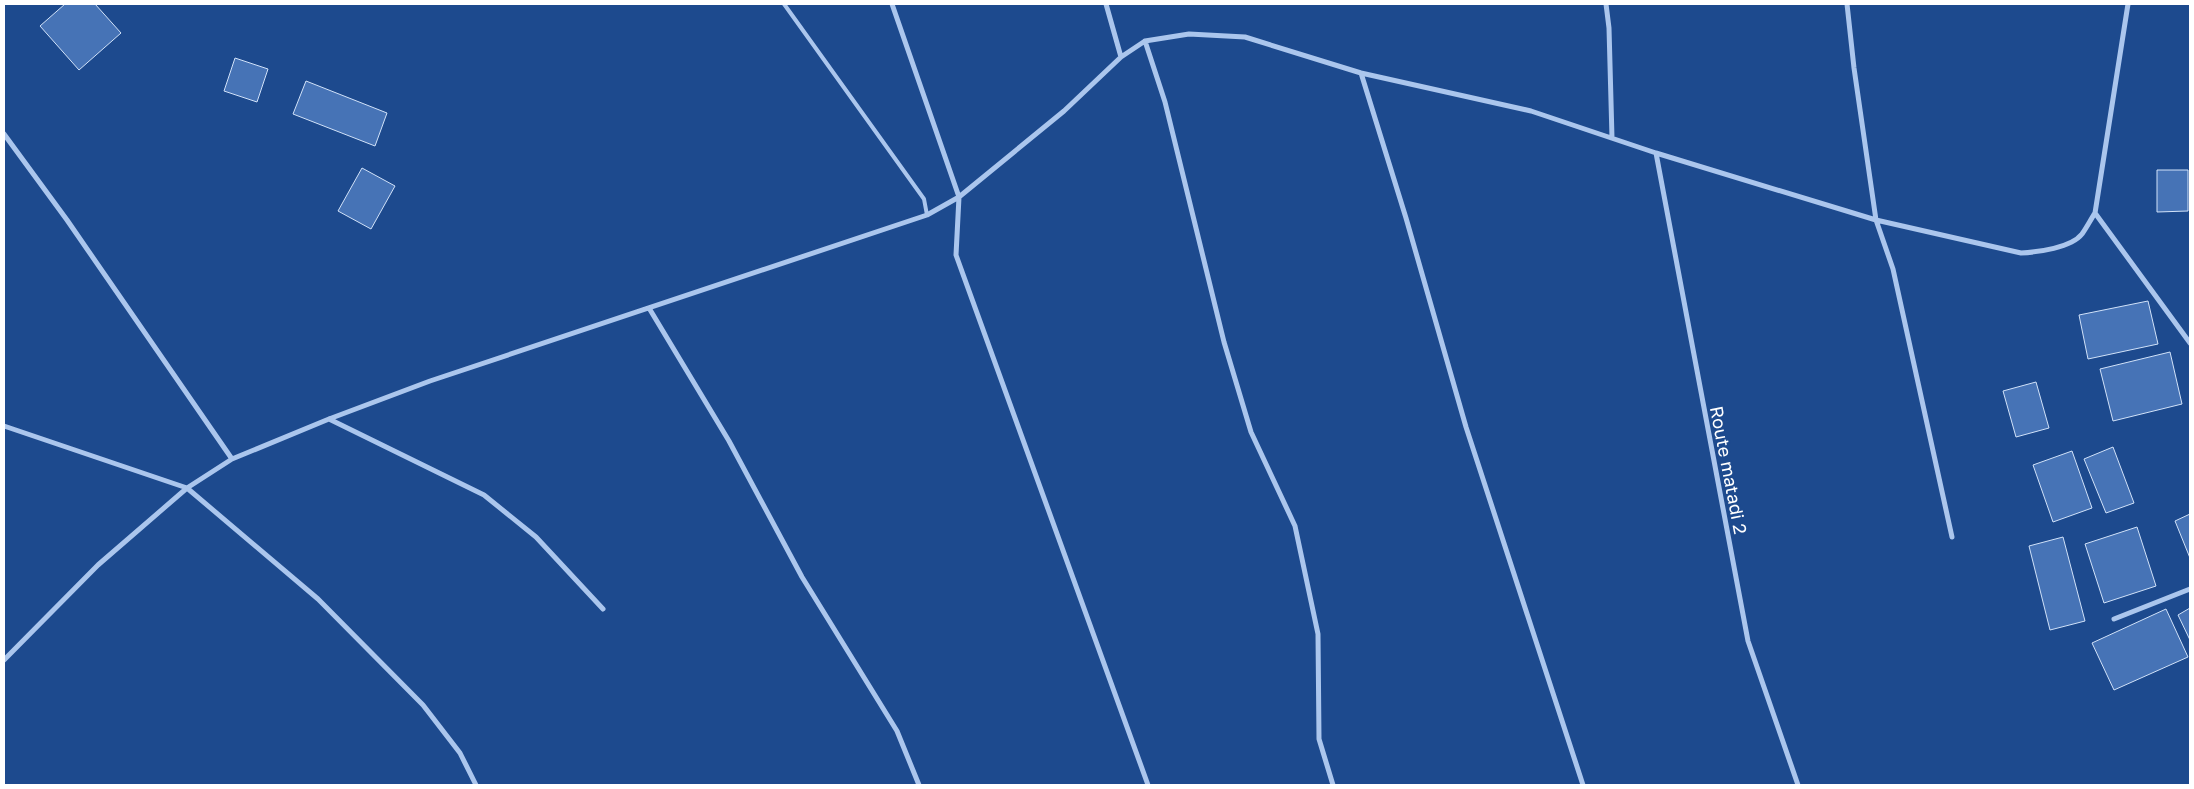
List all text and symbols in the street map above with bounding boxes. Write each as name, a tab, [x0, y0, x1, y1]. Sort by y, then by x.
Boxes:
street label: Route matadi 2	[1706, 404, 1752, 536]

